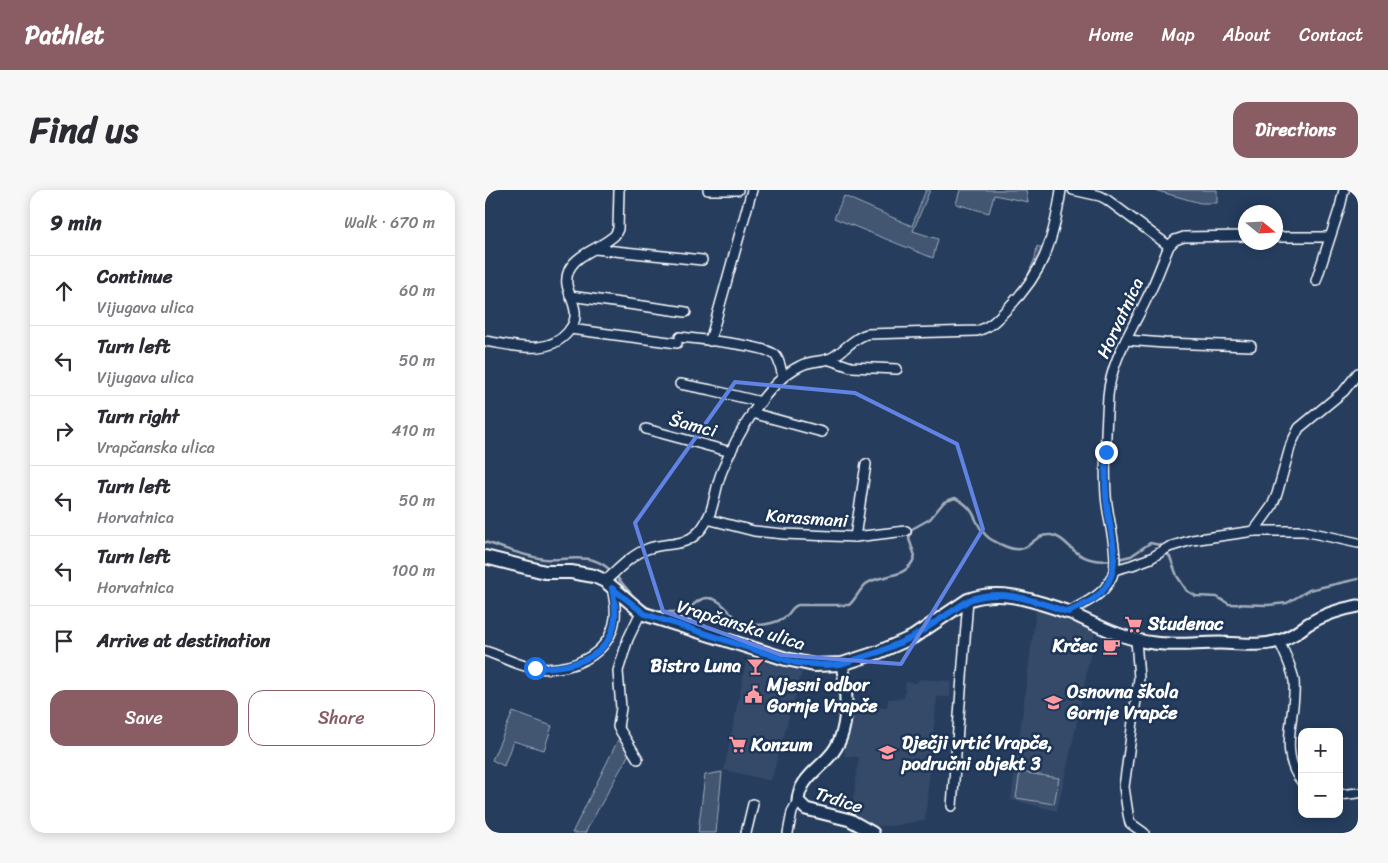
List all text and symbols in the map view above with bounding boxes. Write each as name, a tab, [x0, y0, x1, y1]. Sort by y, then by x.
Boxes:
text: Pathlet	[25, 14, 104, 56]
text: Home	[1089, 19, 1134, 51]
text: Map	[1162, 19, 1195, 51]
text: About	[1223, 19, 1271, 51]
text: Contact	[1299, 19, 1363, 51]
text: Find us	[30, 99, 138, 161]
button: Directions	[1233, 102, 1358, 158]
text: 9 min	[50, 204, 102, 242]
north arrow	[1238, 205, 1283, 250]
text: Walk · 670 m	[344, 208, 435, 237]
text: Continue	[97, 260, 173, 293]
street label: Horvatnica	[1087, 272, 1153, 364]
text: 60 m	[399, 276, 435, 305]
icon: ahead	[50, 277, 78, 305]
text: Vijugava ulica	[97, 293, 194, 322]
text: Turn left	[97, 330, 170, 363]
text: 50 m	[399, 346, 435, 375]
icon: left	[50, 347, 78, 375]
text: Vijugava ulica	[97, 363, 194, 392]
text: Turn right	[97, 400, 179, 433]
street label: Šamci	[666, 403, 721, 447]
text: 410 m	[392, 416, 435, 445]
icon: right	[50, 417, 78, 445]
text: Vrapčanska ulica	[97, 433, 215, 462]
route end	[1095, 441, 1118, 464]
text: Turn left	[97, 470, 170, 503]
text: 50 m	[399, 486, 435, 515]
icon: left	[50, 487, 78, 515]
street label: Karasmani	[765, 499, 850, 537]
text: Horvatnica	[97, 503, 174, 532]
text: Turn left	[97, 540, 170, 573]
text: 100 m	[391, 556, 435, 585]
icon: left	[50, 557, 78, 585]
text: Horvatnica	[97, 573, 174, 602]
street label: Vrapčanska ulica	[673, 590, 809, 660]
place label: Studenac	[1147, 608, 1224, 640]
supermarket icon: Studenac	[1124, 614, 1144, 634]
text: Arrive at destination	[97, 624, 270, 657]
icon: arrive	[50, 627, 78, 655]
place label: Krčec	[1051, 630, 1098, 662]
cafe icon: Krčec	[1102, 636, 1122, 656]
place label: Bistro Luna	[651, 650, 741, 682]
bar icon: Bistro Luna	[745, 656, 765, 676]
route start	[524, 657, 547, 680]
place label: Mjesni odbor Gornje Vrapče	[766, 669, 878, 722]
place label: Osnovna škola Gornje Vrapče	[1066, 676, 1179, 729]
public building icon: Mjesni odbor Gornje Vrapče	[743, 685, 763, 705]
button: Save	[50, 690, 238, 746]
button: Share	[248, 690, 435, 746]
school or university icon: Osnovna škola Gornje Vrapče	[1043, 692, 1063, 712]
place label: Dječji vrtić Vrapče, područni objekt 3	[901, 727, 1053, 780]
map controls	[1298, 728, 1343, 818]
button: +	[1298, 728, 1343, 773]
place label: Konzum	[750, 729, 813, 761]
supermarket icon: Konzum	[727, 735, 747, 755]
school or university icon: Dječji vrtić Vrapče, područni objekt 3	[878, 743, 898, 763]
button: −	[1298, 773, 1343, 818]
street label: Trdice	[811, 777, 867, 823]

